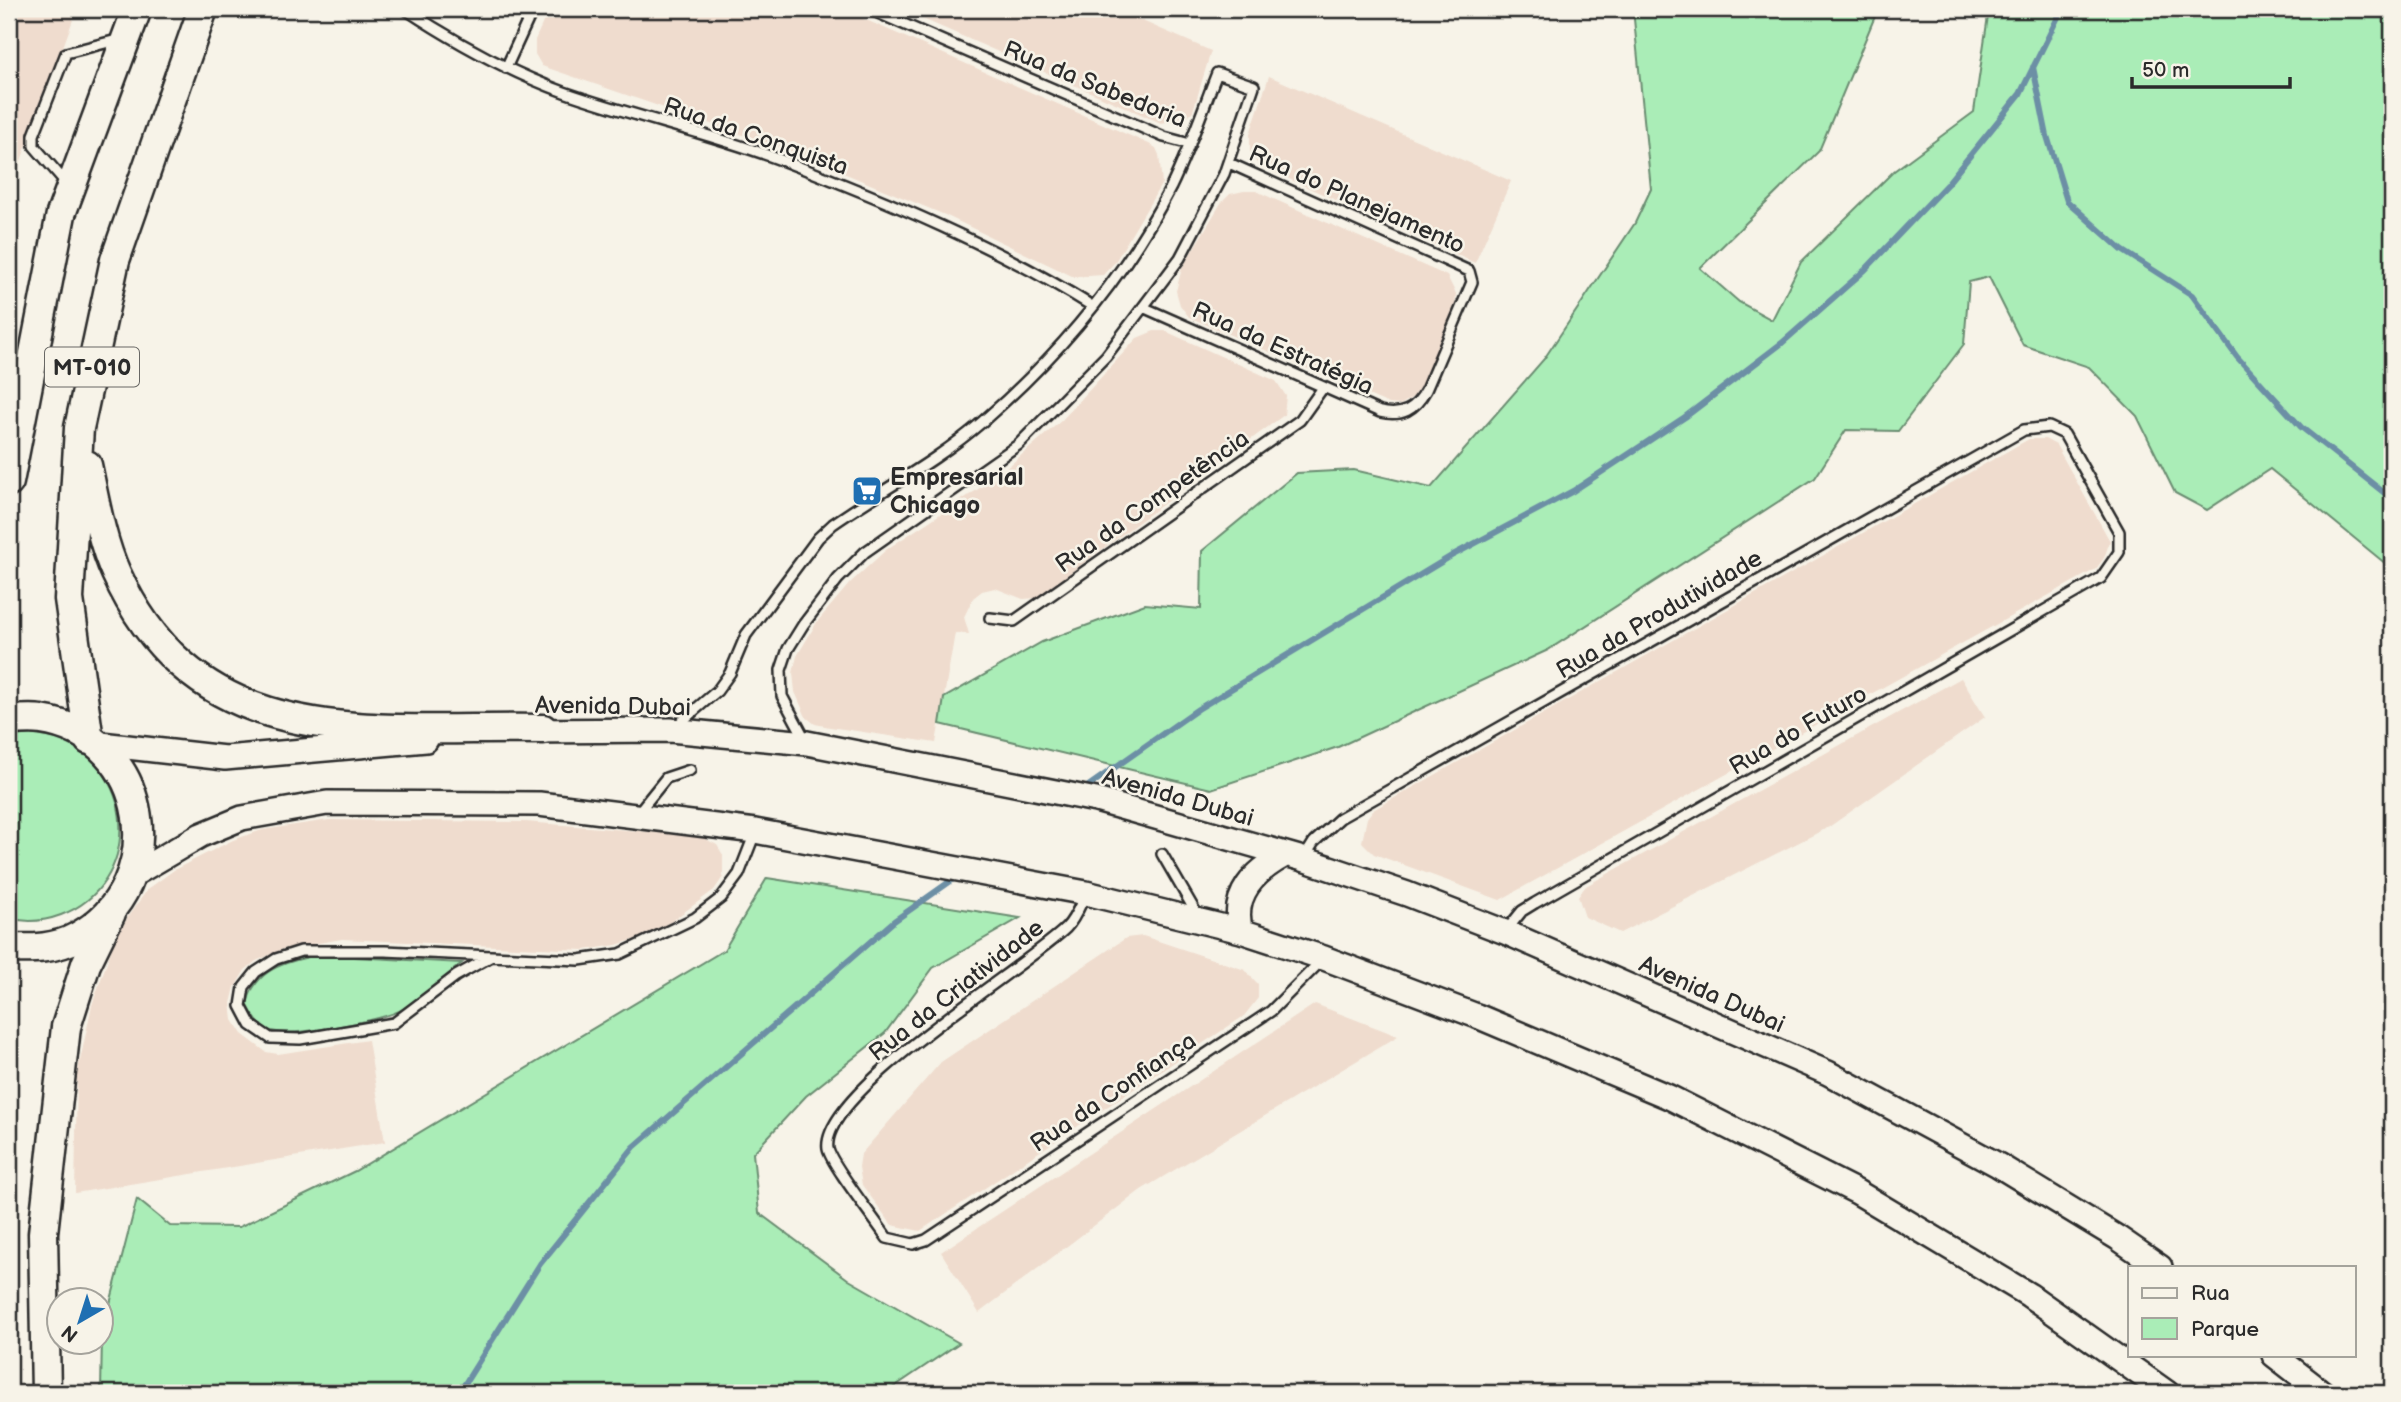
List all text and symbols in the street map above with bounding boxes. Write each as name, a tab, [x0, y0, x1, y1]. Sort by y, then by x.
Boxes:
street label: Rua da Sabedoria	[999, 35, 1191, 134]
scale bar	[2132, 46, 2289, 90]
text: 50 m	[2142, 58, 2189, 83]
street label: Rua da Conquista	[660, 91, 852, 182]
street label: Rua do Planejamento	[1244, 139, 1469, 260]
street label: Rua da Estratégia	[1188, 295, 1378, 401]
road number: MT-010	[45, 348, 139, 386]
street label: Rua da Competência	[1050, 424, 1255, 579]
place label: Empresarial Chicago	[890, 463, 1024, 520]
supermarket icon: Empresarial Chicago	[850, 474, 884, 508]
street label: Rua da Produtividade	[1551, 544, 1767, 685]
street label: Rua do Futuro	[1724, 679, 1872, 782]
street label: Avenida Dubai	[535, 691, 691, 722]
street label: Avenida Dubai	[1099, 762, 1257, 833]
street label: Rua da Criatividade	[863, 913, 1049, 1068]
street label: Avenida Dubai	[1635, 949, 1789, 1039]
street label: Rua da Confiança	[1025, 1026, 1202, 1159]
legend	[2128, 1266, 2356, 1356]
text: Rua	[2191, 1281, 2230, 1306]
north arrow	[46, 1286, 116, 1356]
text: Parque	[2191, 1317, 2259, 1342]
text: N	[57, 1320, 83, 1346]

